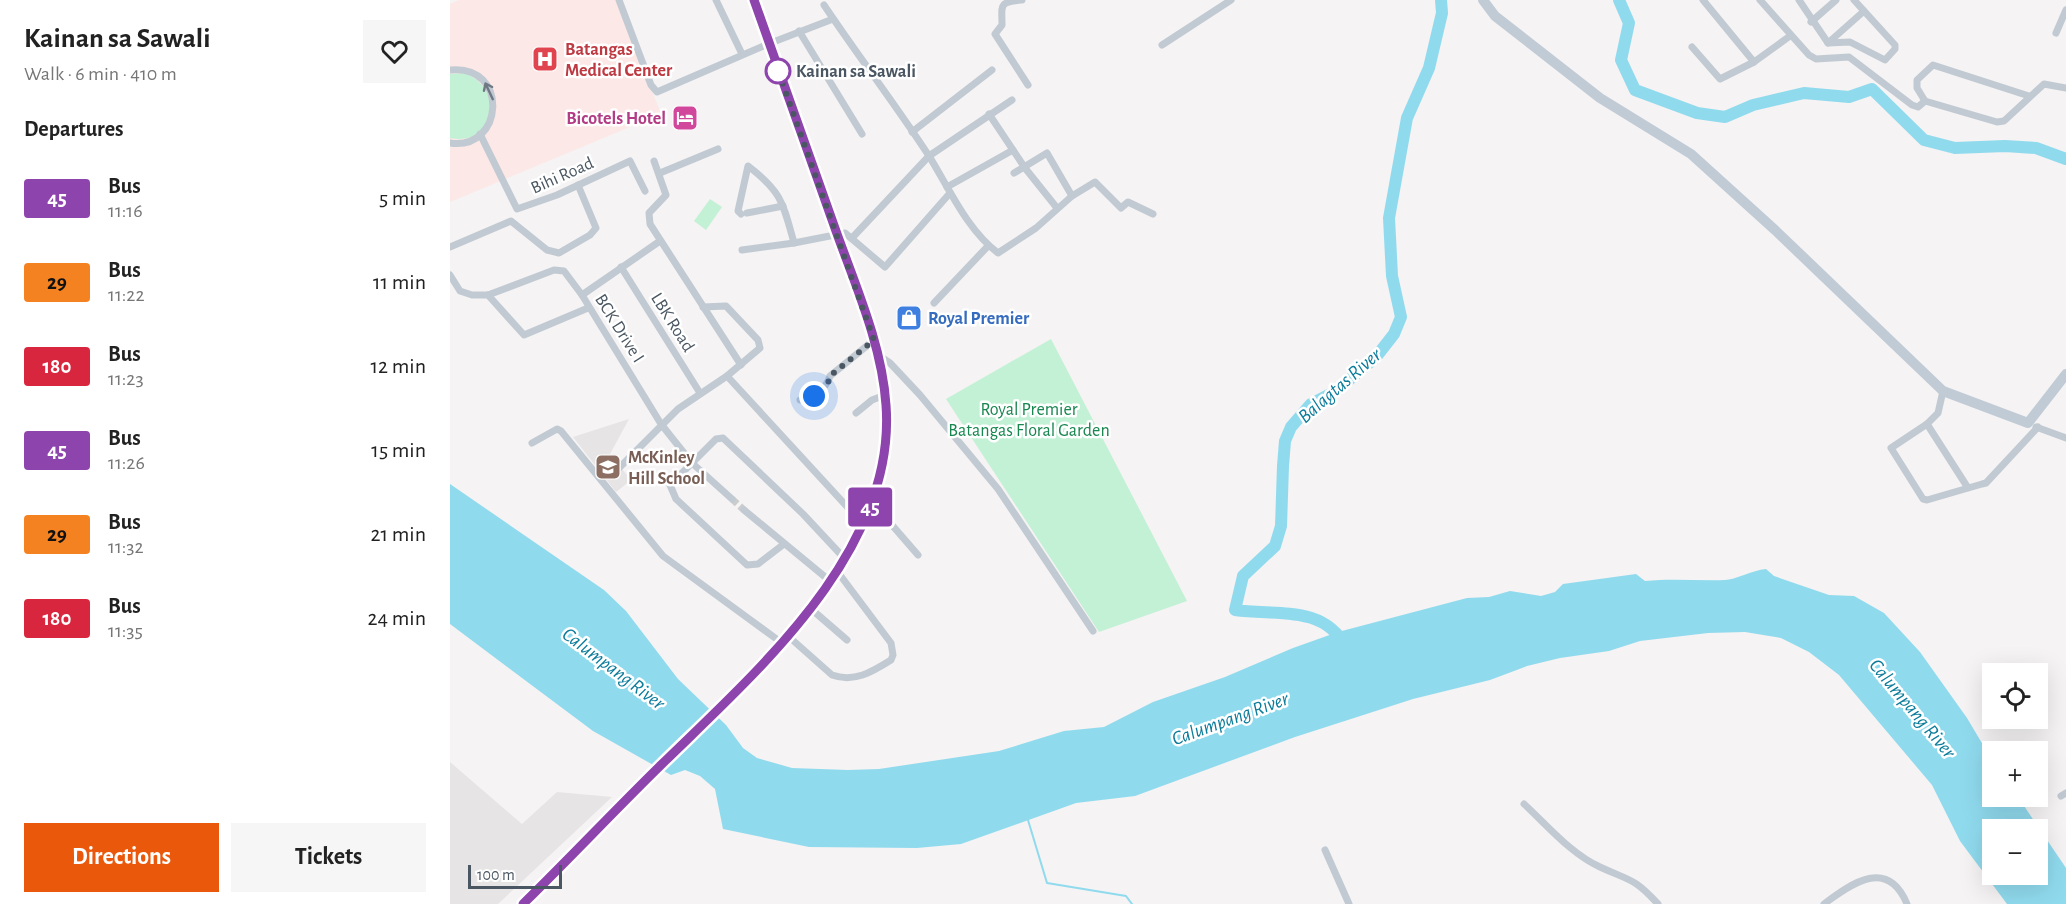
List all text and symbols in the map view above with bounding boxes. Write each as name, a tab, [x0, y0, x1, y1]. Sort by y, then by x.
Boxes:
button: heart	[363, 20, 426, 83]
text: Kainan sa Sawali	[24, 25, 211, 53]
place label: Batangas Medical Center	[565, 41, 673, 80]
hospital icon: Batangas Medical Center	[530, 44, 560, 74]
marker: Kainan sa Sawali	[765, 58, 791, 84]
place label: Kainan sa Sawali	[796, 63, 916, 81]
text: Walk · 6 min · 410 m	[24, 64, 177, 84]
one-way arrow	[482, 82, 494, 100]
hotel icon: Bicotels Hotel	[670, 103, 700, 133]
place label: Bicotels Hotel	[566, 110, 666, 128]
text: Departures	[24, 118, 124, 140]
street label: Bihi Road	[528, 154, 596, 198]
text: Bus	[108, 175, 141, 197]
text: 5 min	[379, 187, 426, 209]
text: 45	[47, 188, 67, 209]
text: 11:16	[108, 201, 143, 221]
text: Bus	[108, 259, 141, 281]
text: 11 min	[373, 271, 426, 293]
text: 29	[47, 272, 67, 293]
text: 11:22	[108, 285, 145, 305]
street label: LBK Road	[647, 290, 697, 355]
street label: BCK Drive I	[591, 291, 647, 366]
shop icon: Royal Premier	[894, 303, 924, 333]
place label: Royal Premier	[928, 310, 1030, 328]
text: Bus	[108, 343, 141, 365]
water label: Balagtas River	[1294, 344, 1385, 427]
text: 12 min	[371, 355, 426, 377]
text: 180	[43, 356, 71, 377]
text: 11:23	[108, 369, 144, 389]
your location	[799, 381, 829, 411]
park label: Royal Premier Batangas Floral Garden	[948, 401, 1110, 440]
text: Bus	[108, 427, 141, 449]
text: 15 min	[371, 439, 426, 461]
text: 45	[47, 440, 67, 461]
place label: McKinley Hill School	[628, 449, 705, 488]
school or university icon: McKinley Hill School	[593, 452, 623, 482]
text: 11:26	[108, 453, 145, 473]
line badge: 45	[843, 488, 897, 526]
text: 45	[860, 497, 880, 518]
text: Bus	[108, 511, 141, 533]
text: 21 min	[371, 523, 426, 545]
text: 29	[47, 524, 67, 545]
text: 11:32	[108, 537, 144, 557]
text: Bus	[108, 595, 141, 617]
text: 24 min	[368, 607, 426, 629]
text: 180	[43, 608, 71, 629]
text: 11:35	[108, 621, 143, 641]
water label: Calumpang River	[558, 624, 669, 714]
water label: Calumpang River	[1865, 655, 1960, 762]
map controls	[1982, 663, 2048, 885]
button: locate	[1982, 663, 2048, 729]
water label: Calumpang River	[1169, 688, 1292, 749]
button: +	[1982, 741, 2048, 807]
button: −	[1982, 819, 2048, 885]
button: Directions	[24, 823, 219, 892]
button: Tickets	[231, 823, 426, 892]
scale bar	[468, 862, 562, 890]
text: 100 m	[477, 867, 515, 883]

